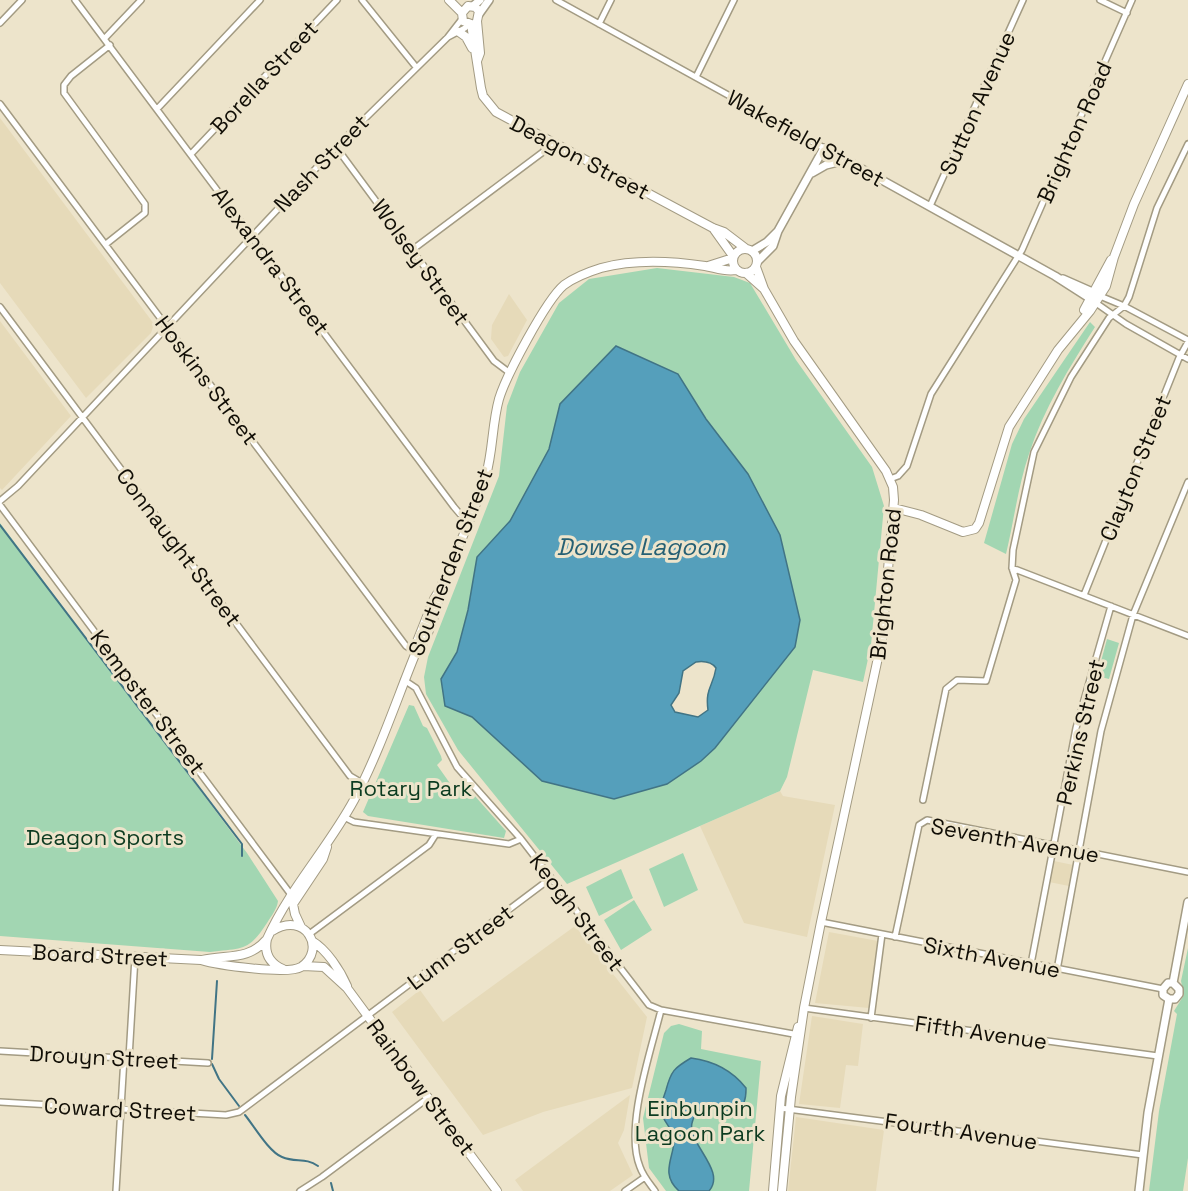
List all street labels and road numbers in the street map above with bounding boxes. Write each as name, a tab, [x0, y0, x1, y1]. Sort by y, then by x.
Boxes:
street label: Borella Street	[204, 14, 324, 140]
street label: Sutton Avenue	[933, 27, 1021, 179]
street label: Brighton Road	[1030, 57, 1118, 207]
street label: Wakefield Street	[722, 83, 890, 193]
street label: Nash Street	[267, 108, 375, 218]
street label: Deagon Street	[505, 108, 655, 206]
street label: Alexandra Street	[206, 181, 336, 341]
street label: Wolsey Street	[366, 194, 476, 330]
street label: Hoskins Street	[149, 310, 265, 450]
street label: Clayton Street	[1093, 391, 1177, 545]
street label: Connaught Street	[110, 462, 248, 632]
street label: Southerden Street	[401, 464, 499, 660]
street label: Brighton Road	[863, 507, 907, 661]
street label: Kempster Street	[84, 624, 212, 780]
street label: Perkins Street	[1050, 656, 1110, 808]
street label: Seventh Avenue	[929, 811, 1101, 869]
street label: Keogh Street	[524, 848, 630, 976]
street label: Lunn Street	[402, 898, 518, 996]
street label: Sixth Avenue	[921, 930, 1063, 984]
street label: Board Street	[31, 937, 169, 973]
street label: Fifth Avenue	[913, 1009, 1049, 1055]
street label: Rainbow Street	[361, 1013, 481, 1161]
street label: Drouyn Street	[29, 1039, 179, 1075]
street label: Coward Street	[43, 1091, 197, 1127]
street label: Fourth Avenue	[883, 1106, 1039, 1156]

